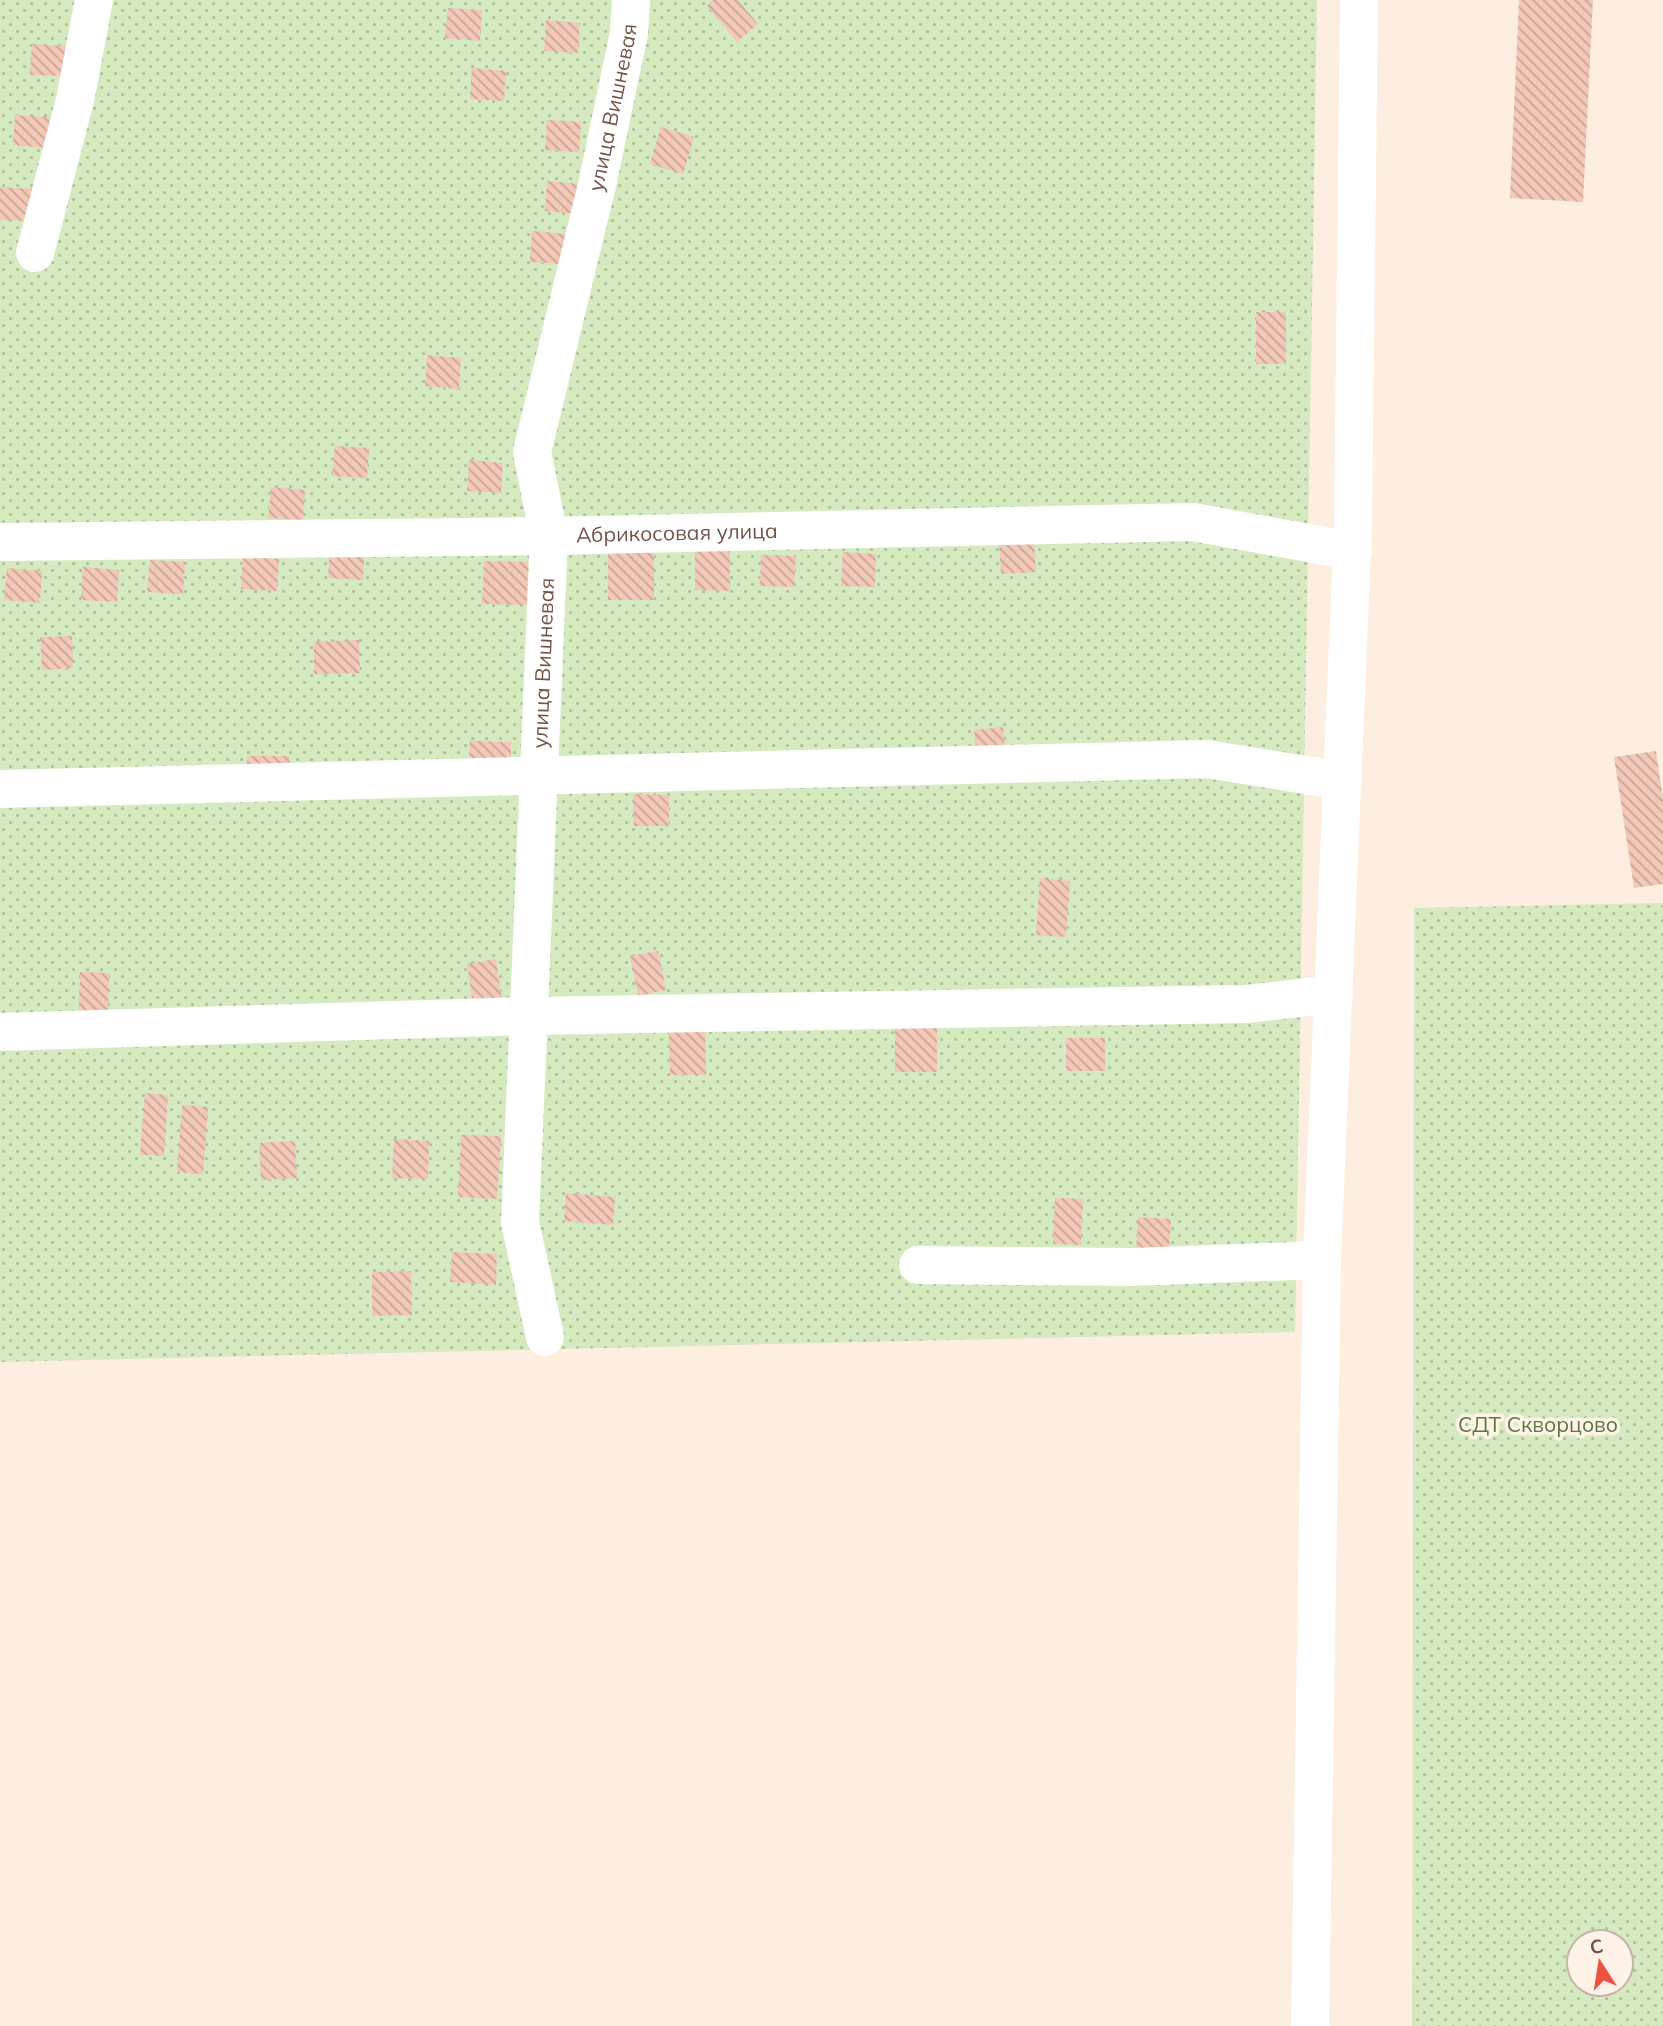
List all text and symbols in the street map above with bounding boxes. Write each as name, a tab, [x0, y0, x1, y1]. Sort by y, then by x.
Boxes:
street label: улица Вишневая	[582, 23, 642, 194]
street label: Абрикосовая улица	[576, 517, 778, 547]
street label: улица Вишневая	[526, 577, 559, 749]
park label: СДТ Скворцово	[1458, 1411, 1618, 1437]
north arrow	[1565, 1928, 1635, 1998]
text: С	[1588, 1933, 1605, 1959]

